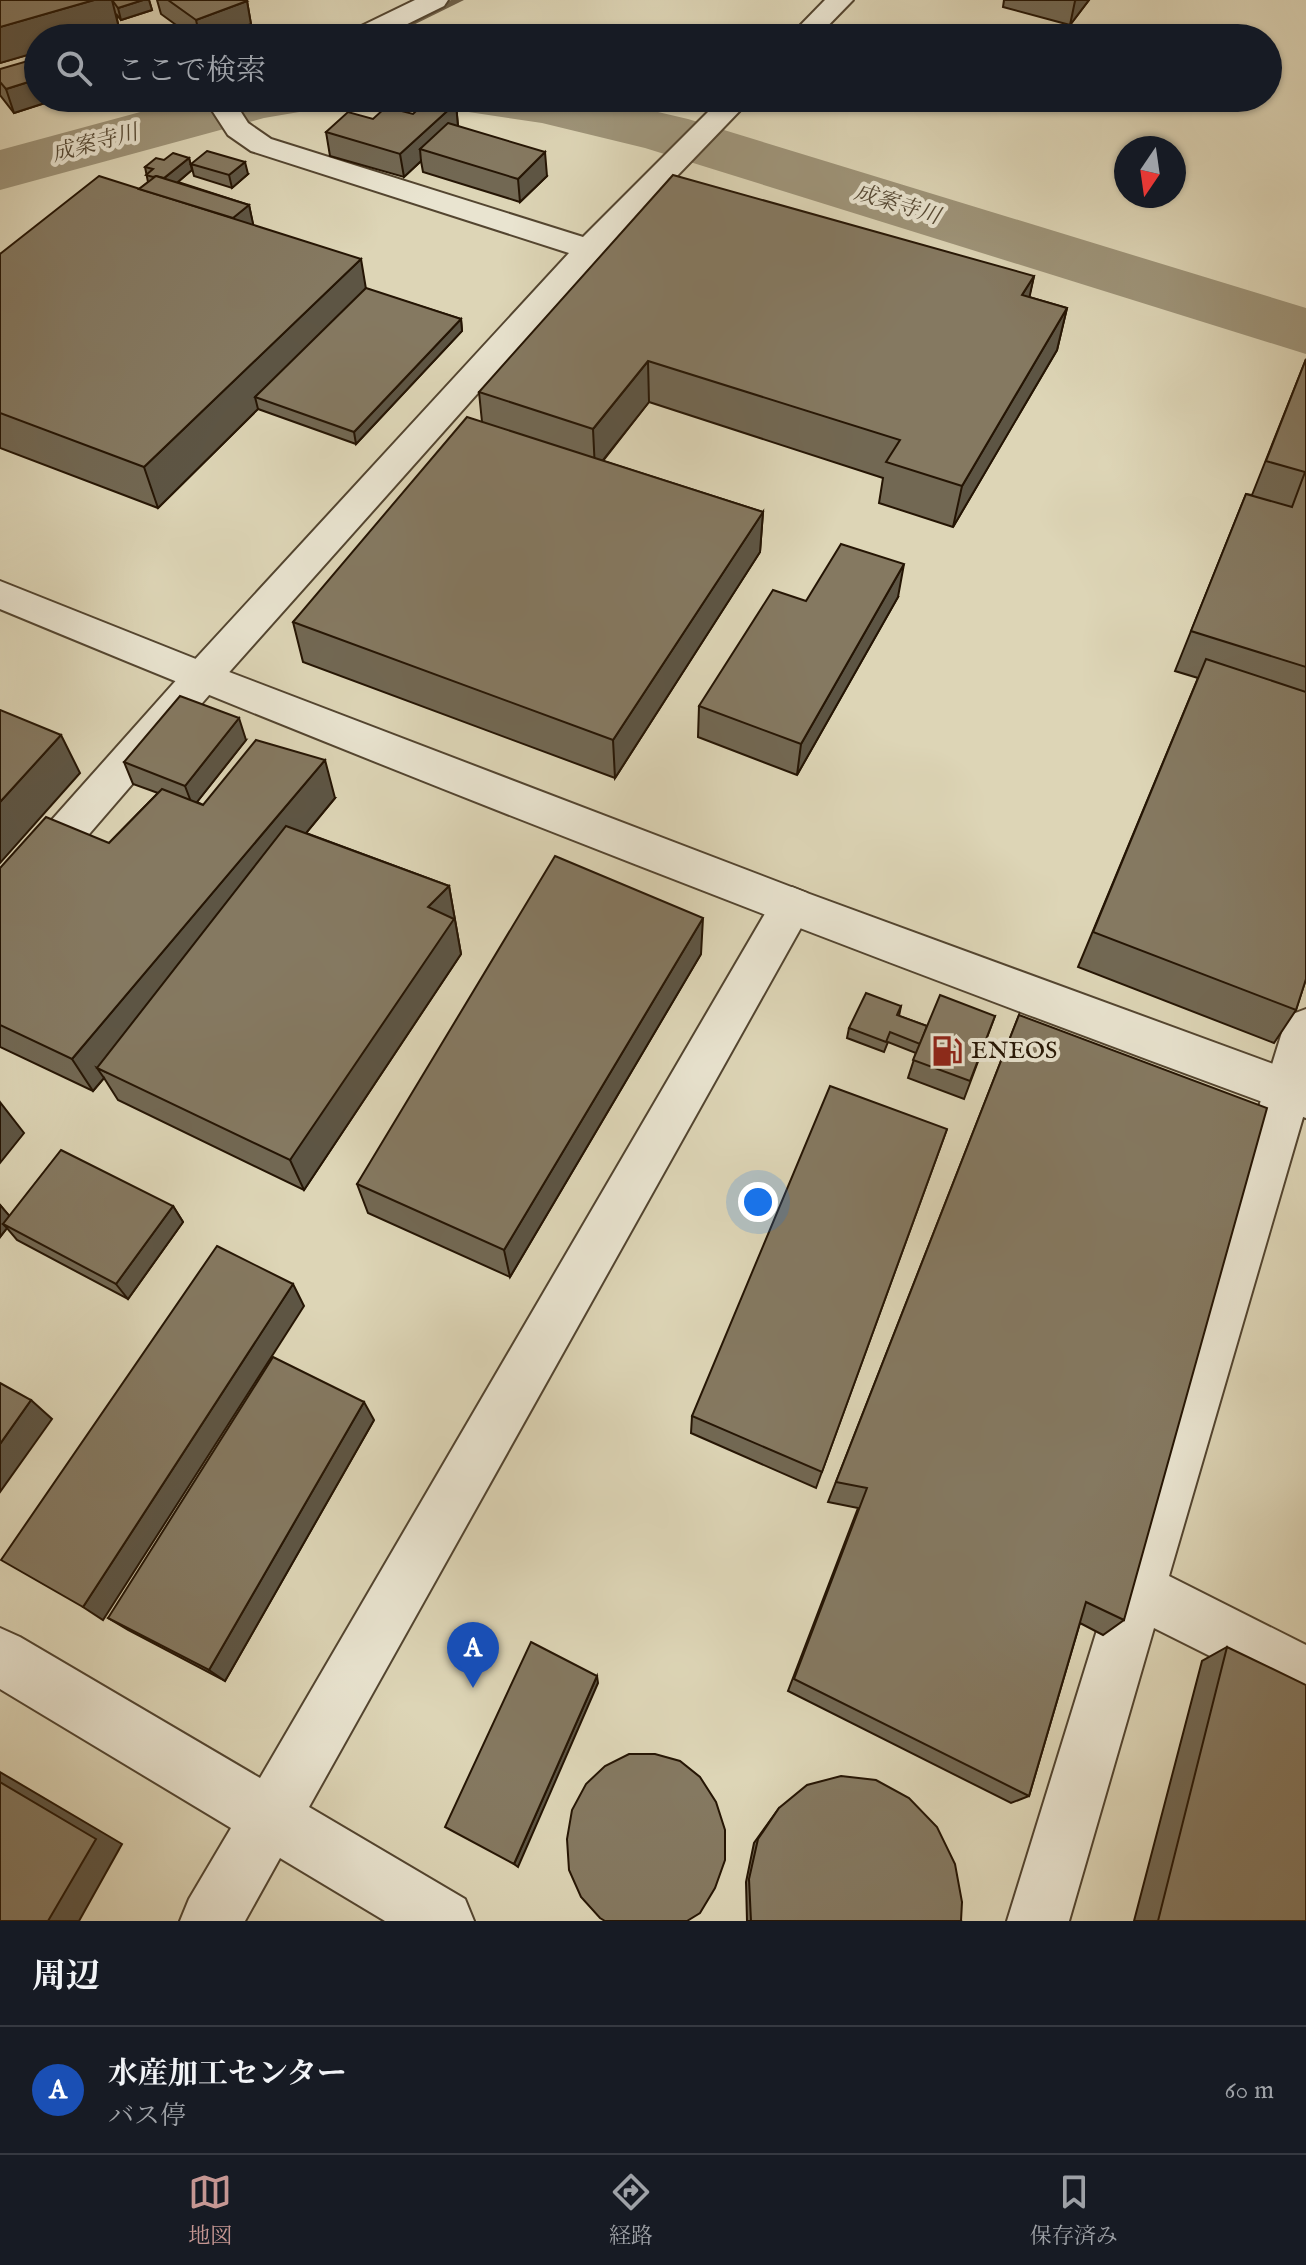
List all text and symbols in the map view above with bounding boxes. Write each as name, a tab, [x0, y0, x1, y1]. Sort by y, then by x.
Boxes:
search box	[24, 24, 1282, 112]
icon: search	[52, 46, 96, 90]
text: ここで検索	[116, 53, 266, 91]
water label: 成案寺川	[49, 119, 143, 169]
north arrow	[1114, 136, 1186, 208]
water label: 成案寺川	[851, 179, 945, 232]
fuel station icon: ENEOS	[930, 1034, 964, 1068]
place label: ENEOS	[971, 1036, 1057, 1067]
your location	[738, 1182, 778, 1222]
pin: A	[447, 1622, 499, 1688]
text: 周辺	[32, 1956, 100, 1999]
text: 水産加工センター	[108, 2056, 347, 2094]
text: A	[49, 2074, 67, 2107]
text: 60 m	[1225, 2074, 1274, 2107]
text: バス停	[108, 2100, 186, 2133]
tab: 地図	[188, 2170, 232, 2251]
tab: 経路	[609, 2170, 653, 2251]
tab: 保存済み	[1030, 2170, 1118, 2251]

